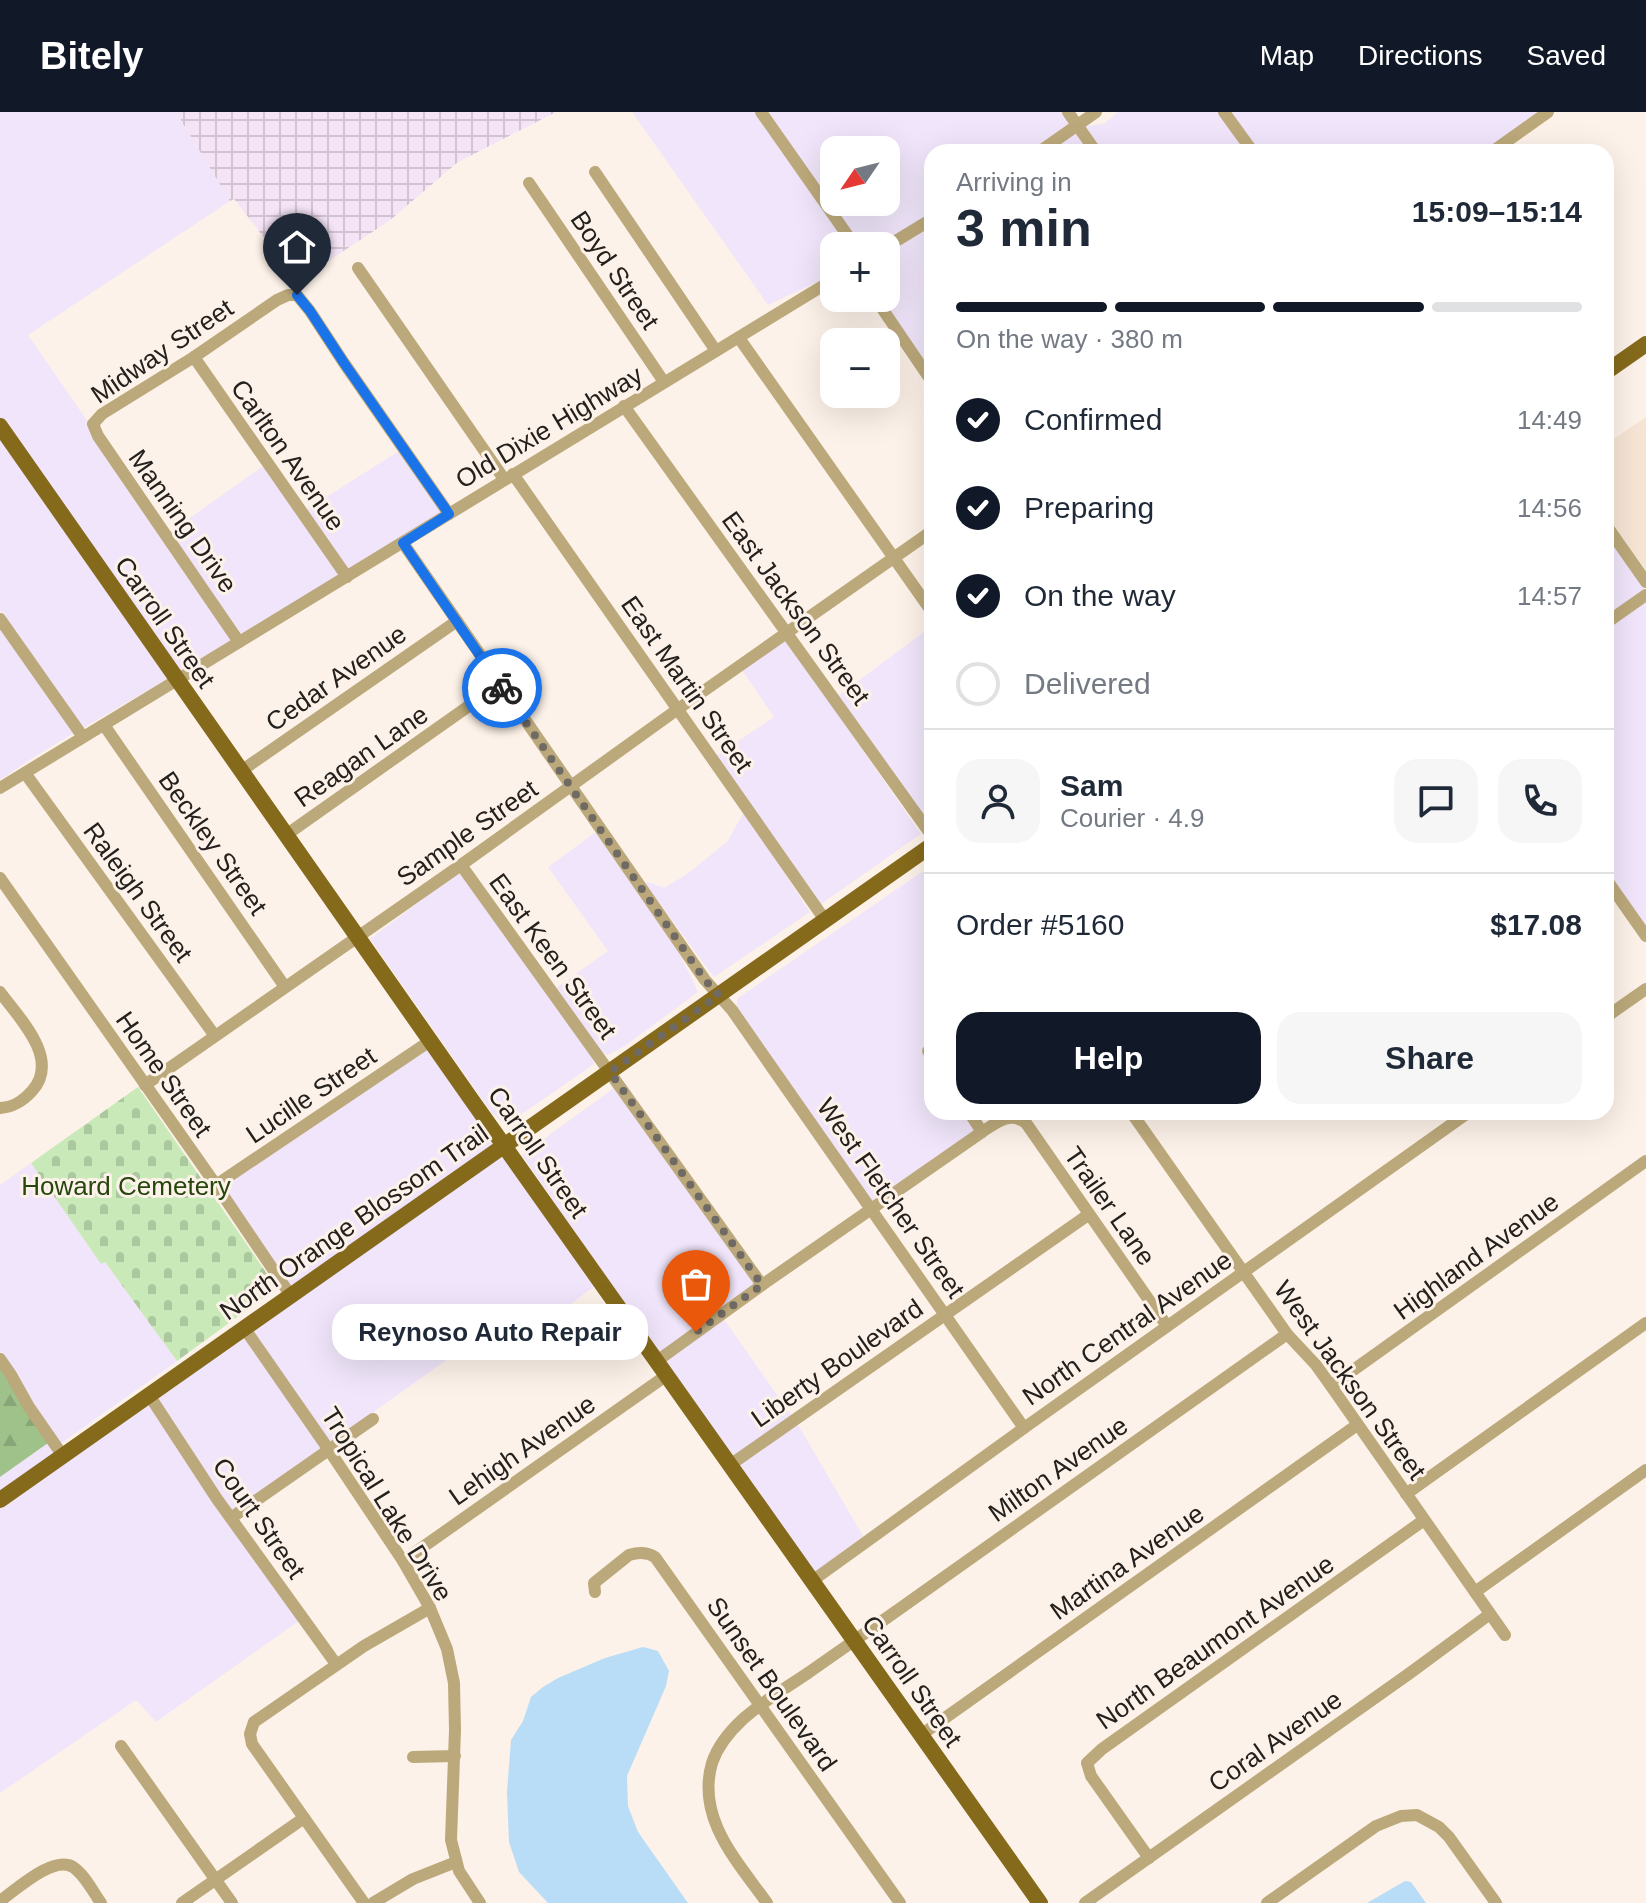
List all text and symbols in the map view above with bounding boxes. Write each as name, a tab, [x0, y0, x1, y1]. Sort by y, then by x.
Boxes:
text: Bitely	[40, 35, 143, 77]
text: Map	[1260, 40, 1314, 71]
text: Directions	[1358, 40, 1483, 71]
text: Saved	[1527, 40, 1606, 71]
north arrow	[820, 136, 900, 216]
map controls	[820, 136, 900, 408]
text: Arriving in	[956, 167, 1072, 197]
text: 15:09–15:14	[1412, 195, 1582, 228]
text: 3 min	[956, 199, 1092, 257]
street label: Boyd Street	[565, 205, 666, 335]
pin	[263, 213, 331, 295]
icon: home	[275, 225, 319, 269]
button: +	[820, 232, 900, 312]
street label: Midway Street	[85, 292, 239, 409]
text: On the way · 380 m	[956, 324, 1183, 354]
button: −	[820, 328, 900, 408]
street label: Old Dixie Highway	[450, 359, 648, 495]
street label: Carlton Avenue	[225, 374, 351, 536]
icon: check	[956, 398, 1000, 442]
text: Confirmed	[1024, 403, 1162, 436]
text: 14:49	[1517, 405, 1582, 435]
street label: Manning Drive	[123, 444, 243, 598]
icon: check	[956, 486, 1000, 530]
text: Preparing	[1024, 491, 1154, 524]
text: 14:56	[1517, 493, 1582, 523]
street label: East Jackson Street	[716, 506, 877, 711]
street label: Carroll Street	[109, 551, 222, 694]
icon: check	[956, 574, 1000, 618]
text: On the way	[1024, 579, 1176, 612]
text: 14:57	[1517, 581, 1582, 611]
street label: East Martin Street	[615, 590, 759, 778]
street label: Cedar Avenue	[260, 619, 412, 737]
courier	[462, 648, 542, 728]
icon: bike	[480, 666, 524, 710]
text: Delivered	[1024, 667, 1151, 700]
street label: Reagan Lane	[288, 699, 434, 813]
button: person	[956, 759, 1040, 843]
button: chat	[1394, 759, 1478, 843]
button: phone	[1498, 759, 1582, 843]
street label: Beckley Street	[153, 766, 274, 921]
text: Sam	[1060, 769, 1123, 802]
street label: Sample Street	[391, 773, 544, 893]
text: Courier · 4.9	[1060, 803, 1205, 833]
street label: Raleigh Street	[77, 817, 199, 968]
street label: East Keen Street	[483, 868, 623, 1045]
text: Order #5160	[956, 908, 1124, 941]
text: $17.08	[1490, 908, 1582, 941]
street label: Home Street	[110, 1006, 219, 1143]
button: Help	[956, 1012, 1261, 1104]
button: Share	[1277, 1012, 1582, 1104]
street label: Lucille Street	[240, 1040, 382, 1149]
street label: Carroll Street	[482, 1081, 595, 1224]
street label: West Fletcher Street	[811, 1093, 972, 1304]
street label: North Orange Blossom Trail	[214, 1118, 494, 1326]
street label: Trailer Lane	[1058, 1141, 1162, 1271]
park label: Howard Cemetery	[21, 1171, 231, 1201]
street label: Highland Avenue	[1388, 1186, 1564, 1326]
street label: North Central Avenue	[1017, 1245, 1237, 1411]
pin	[662, 1250, 730, 1332]
icon: bag	[674, 1262, 718, 1306]
street label: West Jackson Street	[1268, 1275, 1433, 1486]
street label: Liberty Boulevard	[746, 1293, 928, 1433]
callout: Reynoso Auto Repair	[332, 1304, 648, 1360]
text: Reynoso Auto Repair	[358, 1317, 622, 1347]
street label: Lehigh Avenue	[443, 1389, 601, 1511]
street label: Tropical Lake Drive	[315, 1401, 459, 1607]
street label: Milton Avenue	[983, 1410, 1133, 1528]
street label: Court Street	[207, 1452, 312, 1585]
street label: Martina Avenue	[1045, 1498, 1209, 1626]
street label: North Beaumont Avenue	[1091, 1549, 1339, 1735]
street label: Sunset Boulevard	[701, 1591, 843, 1777]
street label: Carroll Street	[856, 1610, 969, 1753]
street label: Coral Avenue	[1203, 1684, 1347, 1798]

